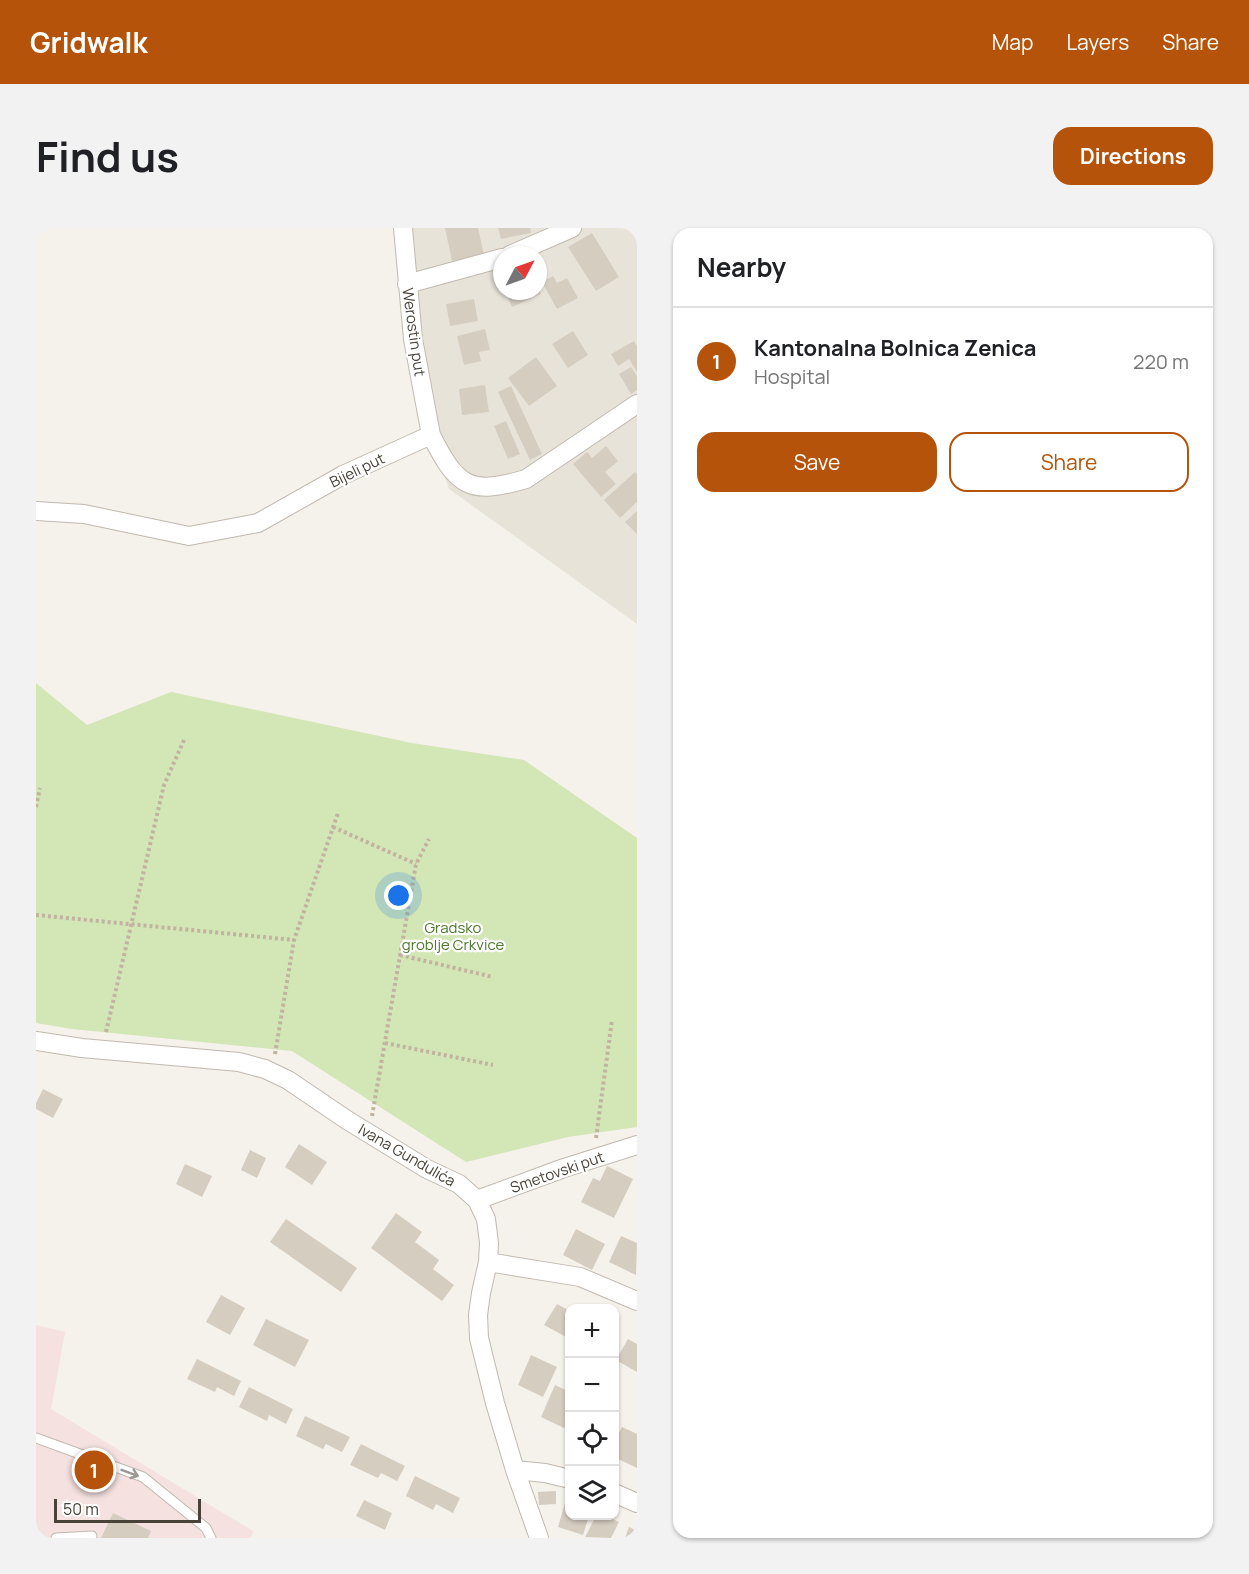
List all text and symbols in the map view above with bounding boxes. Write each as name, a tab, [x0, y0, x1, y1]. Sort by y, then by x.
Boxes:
text: Gridwalk	[30, 23, 147, 61]
text: Map	[992, 28, 1033, 56]
text: Layers	[1066, 28, 1129, 56]
text: Share	[1162, 28, 1219, 56]
text: Find us	[36, 127, 179, 185]
button: Directions	[1053, 127, 1213, 185]
north arrow	[493, 246, 547, 300]
text: Nearby	[697, 249, 786, 285]
street label: Werostin put	[397, 286, 431, 378]
text: Kantonalna Bolnica Zenica	[754, 333, 1036, 363]
text: 1	[712, 348, 721, 375]
text: 220 m	[1133, 348, 1189, 375]
text: Hospital	[754, 363, 830, 390]
button: Save	[697, 432, 937, 492]
button: Share	[949, 432, 1189, 492]
street label: Bijeli put	[326, 448, 388, 492]
your location	[384, 881, 413, 910]
park label: Gradsko groblje Crkvice	[402, 917, 504, 955]
street label: Ivana Gundulića	[355, 1119, 459, 1191]
street label: Smetovski put	[507, 1146, 607, 1198]
map controls	[565, 1304, 619, 1520]
button: +	[565, 1304, 619, 1358]
button: −	[565, 1358, 619, 1412]
button: locate	[565, 1412, 619, 1466]
pin: 1	[74, 1448, 114, 1492]
button: layers	[565, 1466, 619, 1520]
one-way arrow	[120, 1468, 139, 1479]
scale bar	[54, 1496, 201, 1524]
text: 50 m	[63, 1498, 99, 1520]

